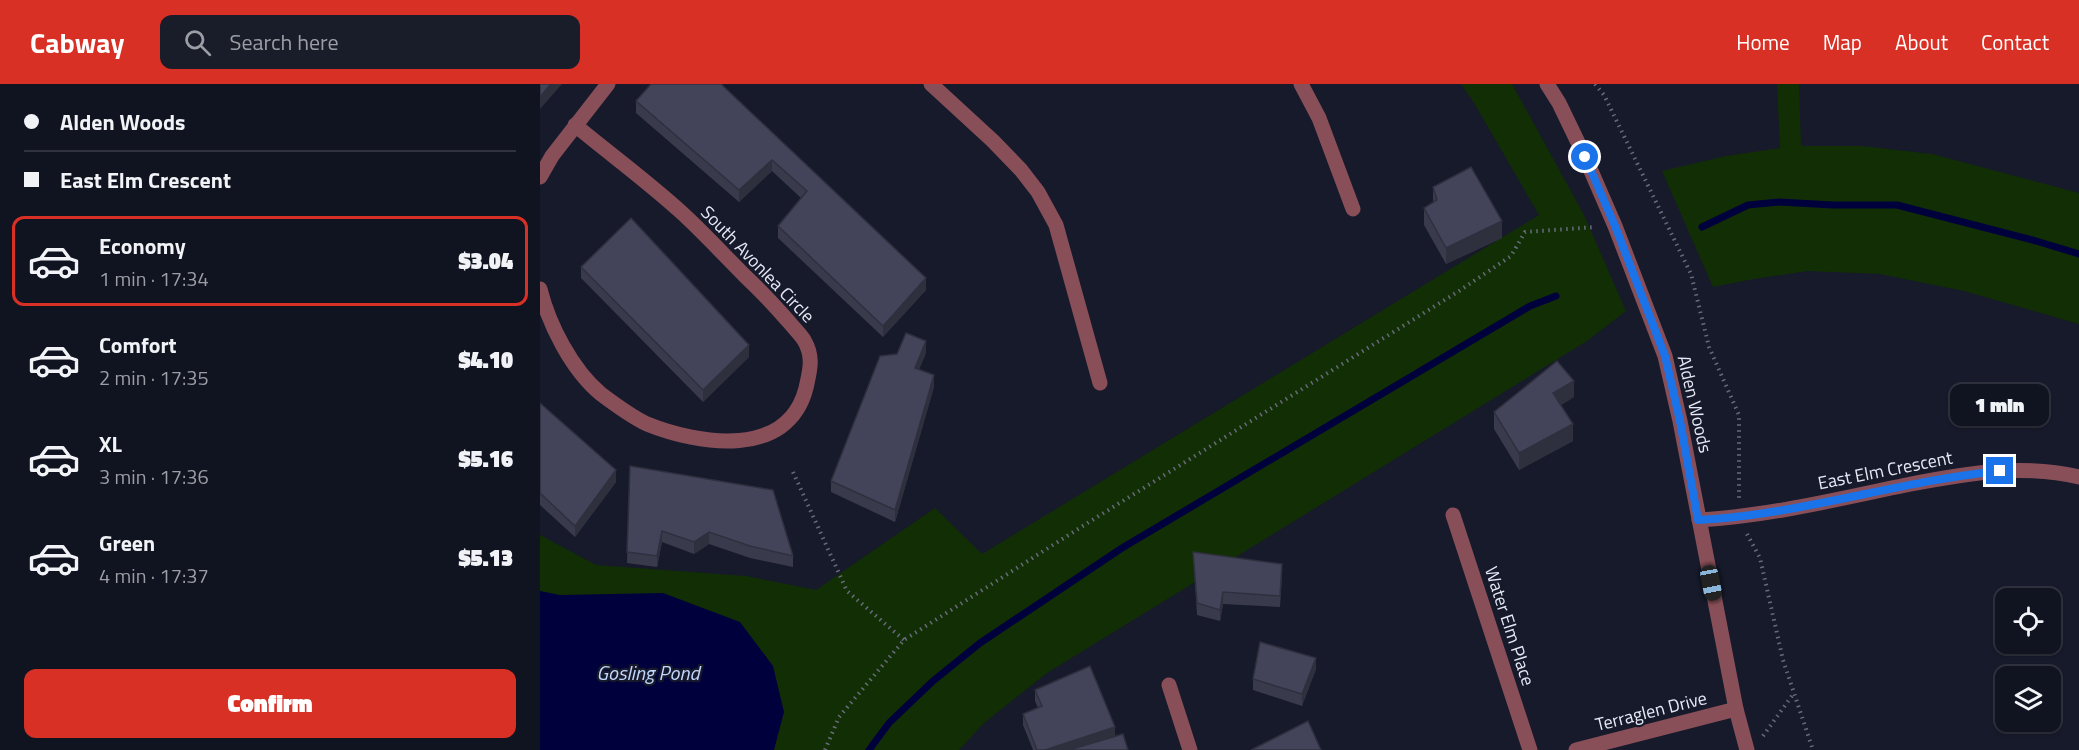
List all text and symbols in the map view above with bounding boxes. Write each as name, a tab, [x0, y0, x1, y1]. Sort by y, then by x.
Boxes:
search box	[160, 15, 580, 69]
text: Cabway	[30, 21, 124, 64]
text: Search here	[229, 25, 339, 59]
icon: search	[181, 26, 214, 59]
text: Home	[1736, 26, 1790, 58]
text: Map	[1823, 26, 1862, 58]
text: About	[1895, 26, 1948, 58]
text: Contact	[1981, 26, 2049, 58]
text: Alden Woods	[60, 105, 185, 139]
route start	[1571, 143, 1598, 170]
text: East Elm Crescent	[60, 163, 231, 197]
street label: South Avonlea Circle	[695, 199, 821, 329]
text: Economy	[99, 229, 186, 263]
icon: car	[27, 234, 81, 288]
text: $3.04	[458, 244, 513, 278]
text: 1 min · 17:34	[99, 263, 209, 294]
text: Comfort	[99, 328, 177, 362]
icon: car	[27, 333, 81, 387]
text: $4.10	[458, 343, 513, 377]
street label: Alden Woods	[1671, 352, 1719, 456]
text: 2 min · 17:35	[99, 362, 209, 393]
callout: 1 min	[1950, 384, 2050, 426]
text: 1 min	[1975, 389, 2024, 420]
text: XL	[99, 427, 122, 461]
icon: car	[27, 432, 81, 486]
text: $5.16	[458, 442, 513, 476]
street label: East Elm Crescent	[1815, 444, 1955, 496]
route end	[1986, 457, 2013, 484]
text: 3 min · 17:36	[99, 461, 209, 492]
text: Green	[99, 526, 155, 560]
icon: car	[27, 531, 81, 585]
text: $5.13	[458, 541, 513, 575]
text: 4 min · 17:37	[99, 560, 209, 591]
street label: Water Elm Place	[1478, 563, 1542, 689]
car	[1699, 564, 1723, 602]
map controls	[1995, 588, 2061, 732]
button: locate	[1995, 588, 2061, 654]
water label: Gosling Pond	[597, 657, 701, 688]
button: layers	[1995, 666, 2061, 732]
button: Confirm	[24, 669, 516, 738]
street label: Terraglen Drive	[1592, 684, 1710, 738]

